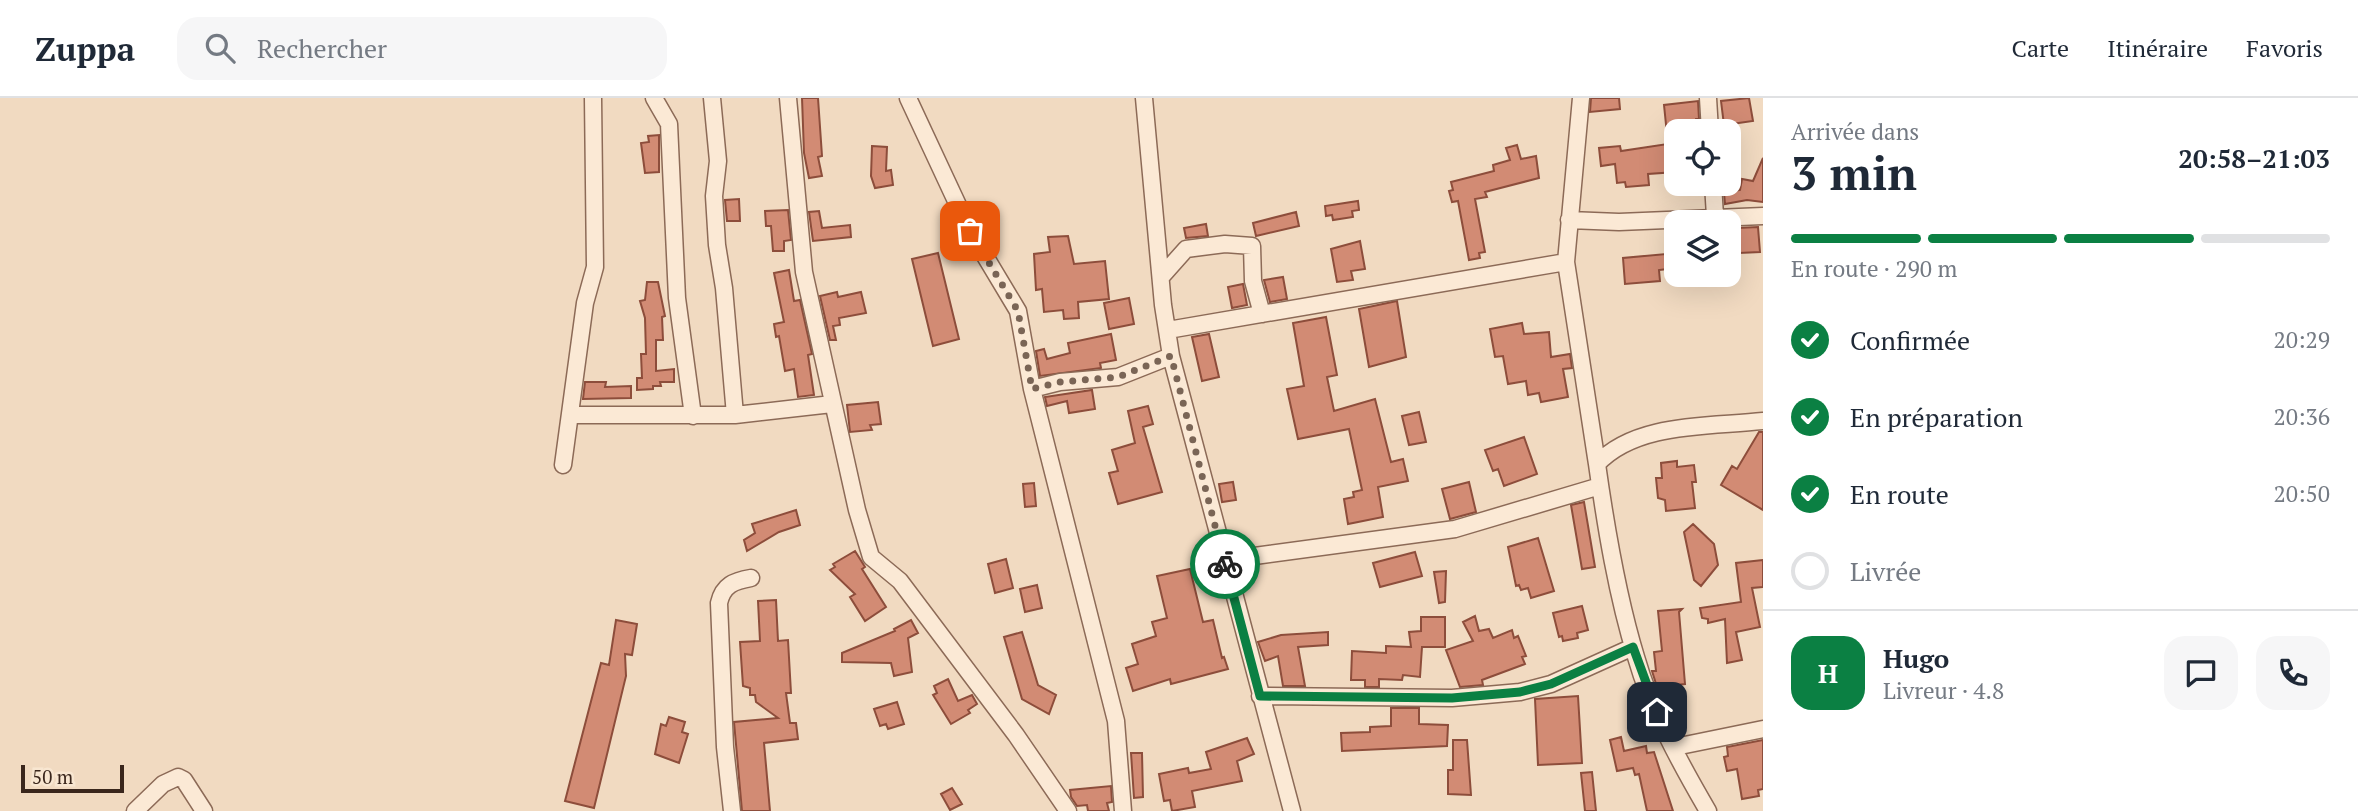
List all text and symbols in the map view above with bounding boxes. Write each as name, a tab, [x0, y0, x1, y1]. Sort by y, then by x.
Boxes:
search box	[177, 17, 667, 80]
text: Zuppa	[35, 27, 135, 70]
icon: search	[201, 29, 239, 67]
text: Rechercher	[257, 31, 387, 65]
text: Carte	[2011, 32, 2069, 64]
text: Itinéraire	[2107, 32, 2208, 64]
text: Favoris	[2246, 32, 2323, 64]
text: Arrivée dans	[1791, 116, 1919, 147]
map controls	[1664, 119, 1741, 287]
button: locate	[1664, 119, 1741, 196]
text: 20:58–21:03	[2178, 141, 2330, 175]
text: 3 min	[1791, 142, 1917, 203]
pin	[940, 201, 1000, 261]
button: layers	[1664, 210, 1741, 287]
icon: bag	[951, 212, 989, 250]
text: En route · 290 m	[1791, 253, 1957, 284]
icon: check	[1791, 321, 1829, 359]
text: Confirmée	[1850, 323, 1970, 357]
text: 20:29	[2273, 324, 2330, 355]
icon: check	[1791, 398, 1829, 436]
text: En préparation	[1850, 400, 2023, 434]
text: 20:36	[2273, 401, 2330, 432]
icon: check	[1791, 475, 1829, 513]
text: En route	[1850, 477, 1949, 511]
text: 20:50	[2273, 478, 2330, 509]
courier	[1190, 529, 1260, 599]
icon: bike	[1206, 545, 1244, 583]
text: Livrée	[1850, 554, 1921, 588]
button: chat	[2164, 636, 2238, 710]
button: phone	[2256, 636, 2330, 710]
text: Hugo	[1883, 641, 1949, 675]
text: H	[1818, 656, 1838, 690]
text: Livreur · 4.8	[1883, 675, 2004, 706]
pin	[1627, 682, 1687, 742]
icon: home	[1638, 693, 1676, 731]
scale bar	[21, 762, 124, 794]
text: 50 m	[32, 764, 73, 789]

